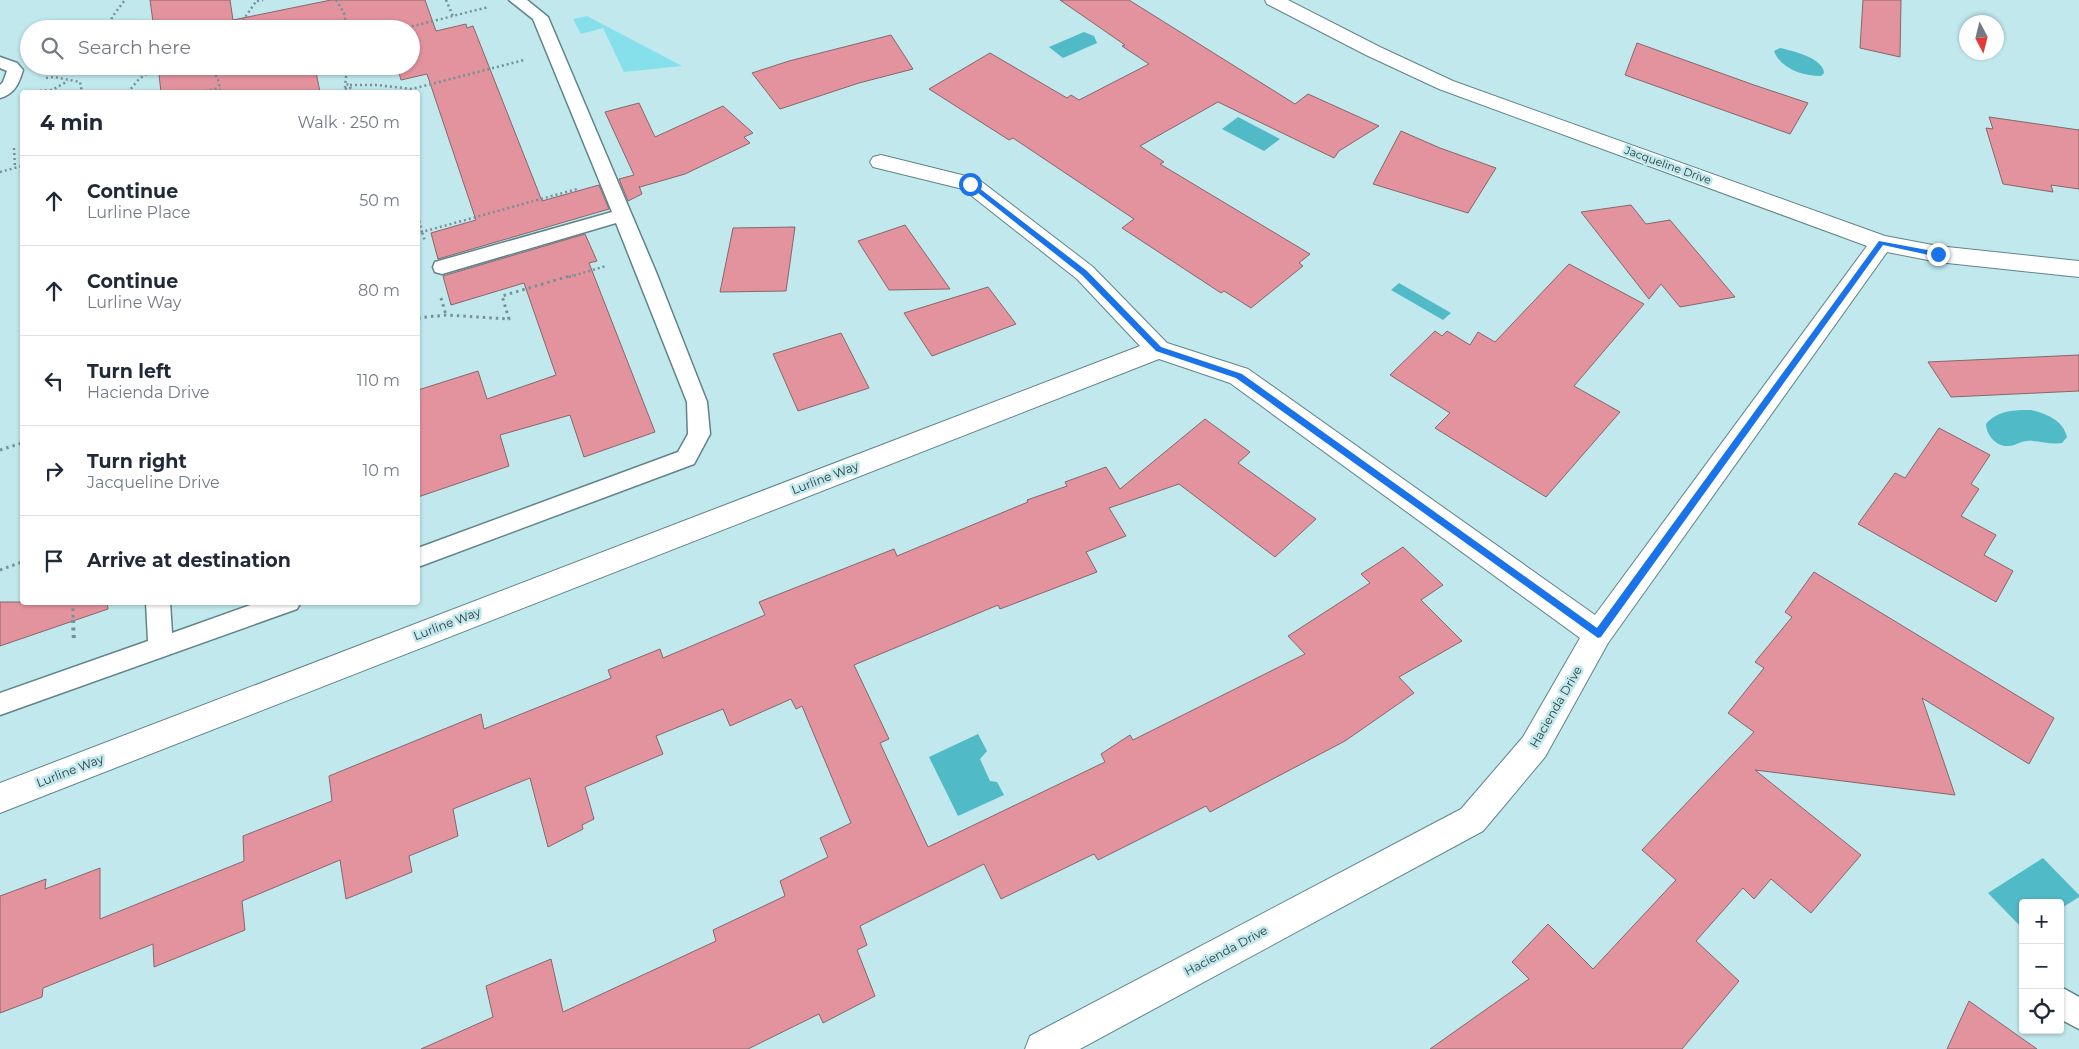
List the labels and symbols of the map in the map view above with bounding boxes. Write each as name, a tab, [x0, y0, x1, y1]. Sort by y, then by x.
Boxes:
north arrow	[1959, 15, 2004, 60]
street label: Jacqueline Drive	[1622, 142, 1714, 187]
route start	[959, 173, 982, 196]
route end	[1927, 243, 1950, 266]
street label: Lurline Way	[789, 458, 861, 497]
street label: Lurline Way	[411, 604, 483, 643]
street label: Hacienda Drive	[1526, 663, 1585, 750]
street label: Lurline Way	[34, 751, 106, 790]
street label: Hacienda Drive	[1182, 922, 1270, 979]

